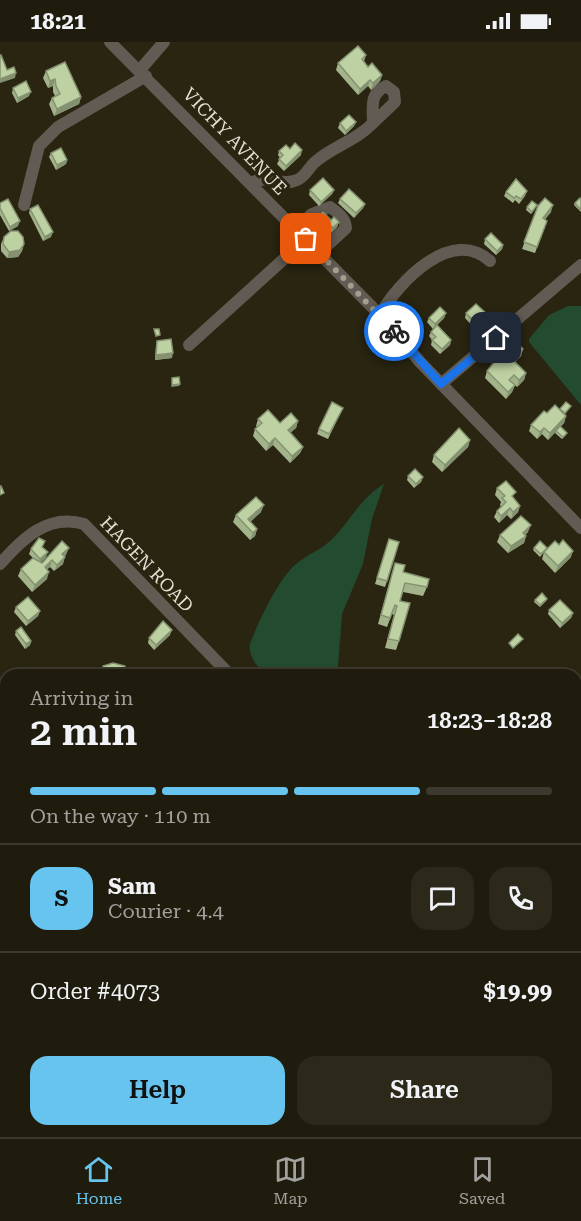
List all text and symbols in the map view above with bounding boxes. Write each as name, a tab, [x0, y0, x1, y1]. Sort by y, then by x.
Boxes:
text: 18:21	[30, 9, 86, 34]
street label: VICHY AVENUE	[179, 83, 291, 199]
pin	[280, 213, 331, 264]
icon: bag	[289, 222, 322, 255]
courier	[364, 301, 424, 361]
pin	[470, 312, 521, 363]
icon: bike	[378, 315, 411, 348]
icon: home	[479, 321, 512, 354]
street label: HAGEN ROAD	[96, 512, 198, 616]
text: Arriving in	[30, 686, 133, 710]
text: 18:23–18:28	[427, 708, 552, 733]
text: 2 min	[30, 709, 137, 755]
text: On the way · 110 m	[30, 804, 211, 828]
button: chat	[411, 867, 474, 930]
button: phone	[489, 867, 552, 930]
text: Sam	[108, 874, 156, 899]
text: S	[55, 886, 68, 911]
text: Courier · 4.4	[108, 899, 224, 923]
text: Order #4073	[30, 979, 160, 1004]
text: $19.99	[483, 979, 552, 1004]
button: Help	[30, 1056, 285, 1125]
button: Share	[297, 1056, 552, 1125]
tab: Home	[76, 1153, 122, 1208]
tab: Map	[273, 1153, 308, 1208]
tab: Saved	[459, 1153, 505, 1208]

